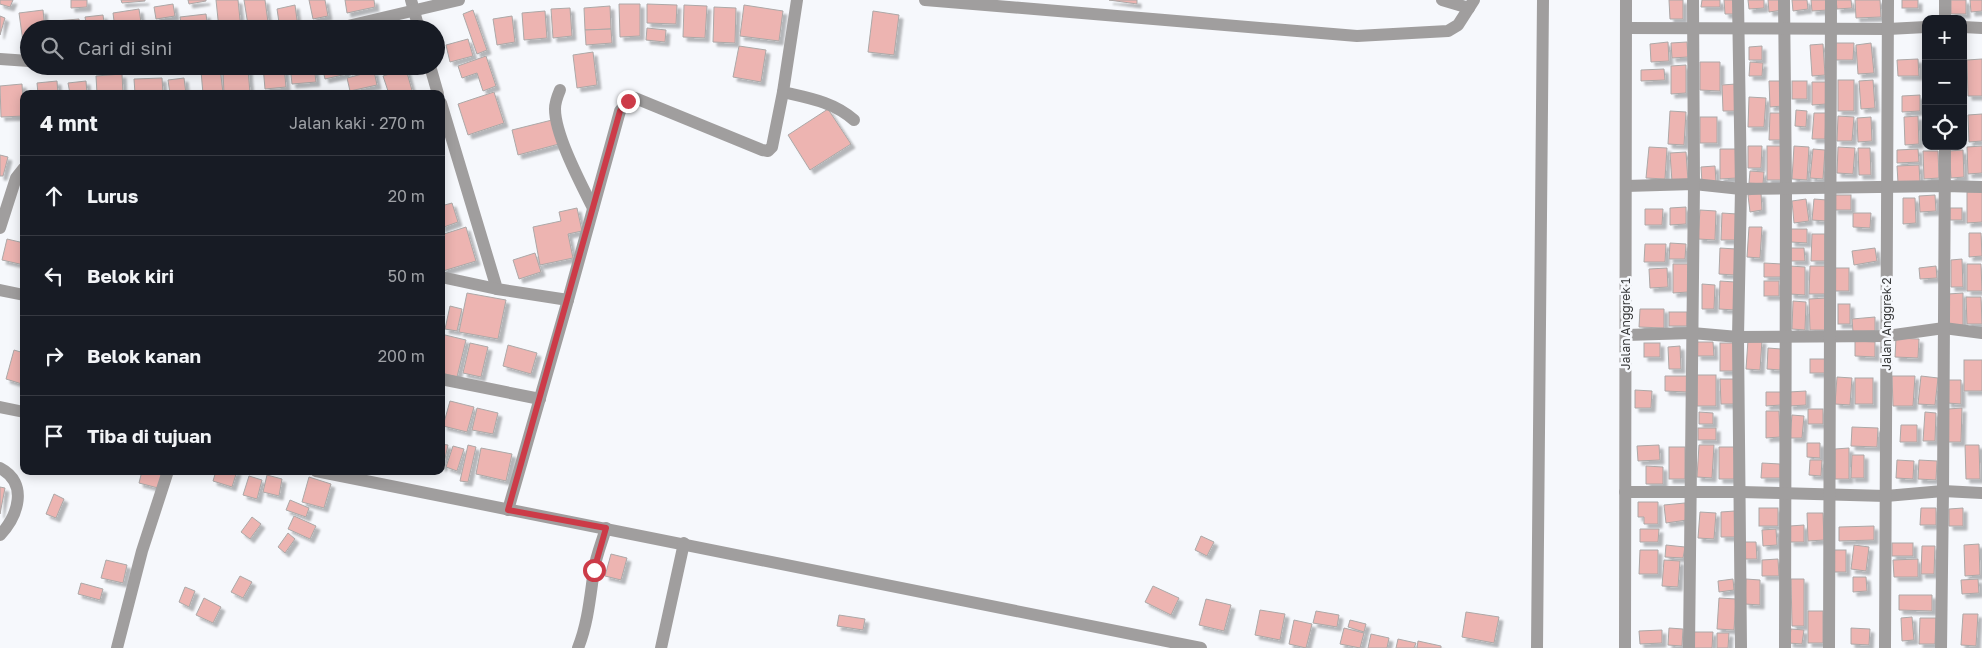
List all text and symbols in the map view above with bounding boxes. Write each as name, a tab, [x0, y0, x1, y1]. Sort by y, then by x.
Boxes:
map controls	[1922, 15, 1967, 150]
button: +	[1922, 15, 1967, 60]
search box	[20, 20, 445, 75]
icon: search	[38, 34, 66, 62]
text: Cari di sini	[78, 36, 172, 59]
button: −	[1922, 60, 1967, 105]
route end	[617, 90, 640, 113]
button: locate	[1922, 105, 1967, 150]
text: 4 mnt	[40, 110, 98, 136]
text: Jalan kaki · 270 m	[289, 113, 425, 133]
icon: ahead	[40, 182, 68, 210]
text: Lurus	[87, 184, 138, 207]
text: 20 m	[388, 186, 425, 206]
icon: left	[40, 262, 68, 290]
text: Belok kiri	[87, 264, 174, 287]
text: 50 m	[388, 266, 425, 286]
street label: Jalan Anggrek 1	[1618, 278, 1633, 370]
street label: Jalan Anggrek 2	[1879, 278, 1894, 370]
icon: right	[40, 342, 68, 370]
text: Belok kanan	[87, 344, 201, 367]
text: 200 m	[378, 346, 425, 366]
icon: arrive	[40, 422, 68, 450]
text: Tiba di tujuan	[87, 424, 212, 447]
route start	[583, 559, 606, 582]

